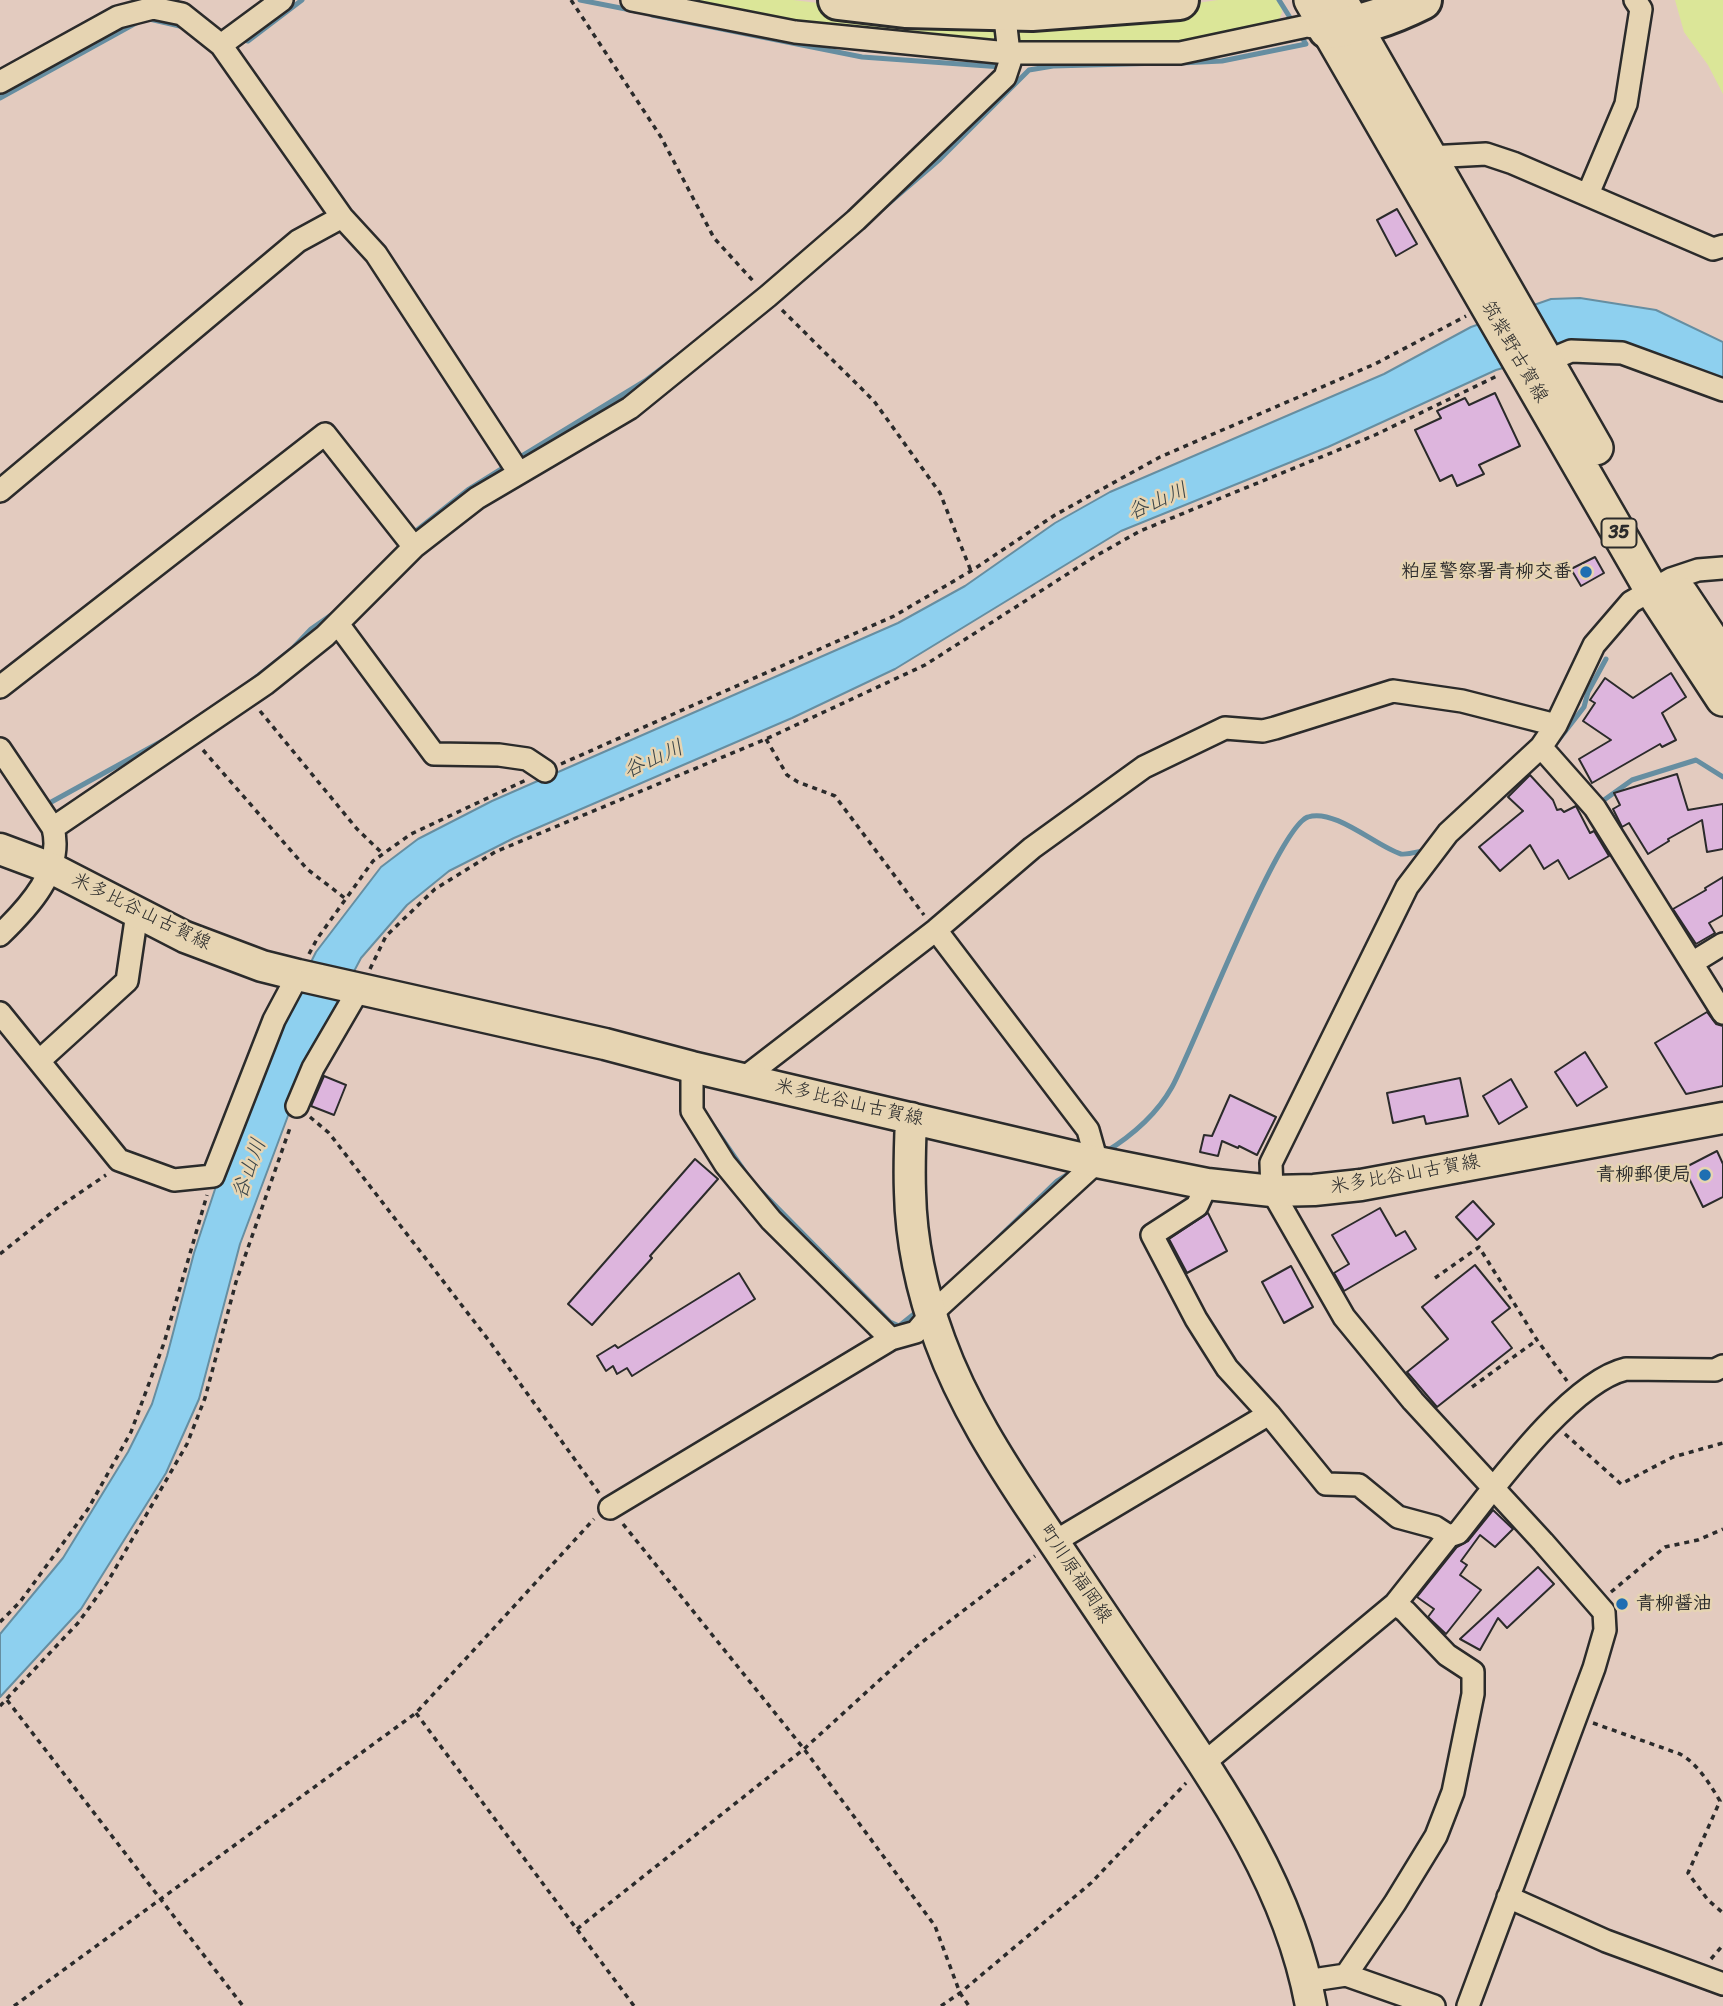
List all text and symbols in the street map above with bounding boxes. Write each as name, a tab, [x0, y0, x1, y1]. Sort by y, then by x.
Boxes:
street label: 筑紫野古賀線	[1476, 297, 1552, 407]
water label: 谷山川	[1124, 478, 1192, 526]
road number: 35	[1602, 518, 1636, 548]
place label: 粕屋警察署青柳交番	[1401, 561, 1572, 583]
marker: 粕屋警察署青柳交番	[1578, 564, 1594, 580]
water label: 谷山川	[620, 736, 688, 784]
street label: 米多比谷山古賀線	[68, 868, 214, 956]
street label: 米多比谷山古賀線	[772, 1075, 926, 1131]
water label: 谷山川	[227, 1135, 273, 1203]
street label: 米多比谷山古賀線	[1328, 1151, 1482, 1199]
place label: 青柳郵便局	[1596, 1164, 1691, 1186]
marker: 青柳郵便局	[1697, 1167, 1713, 1183]
street label: 町川原福岡線	[1034, 1520, 1116, 1628]
place label: 青柳醤油	[1636, 1593, 1712, 1615]
marker: 青柳醤油	[1614, 1596, 1630, 1612]

